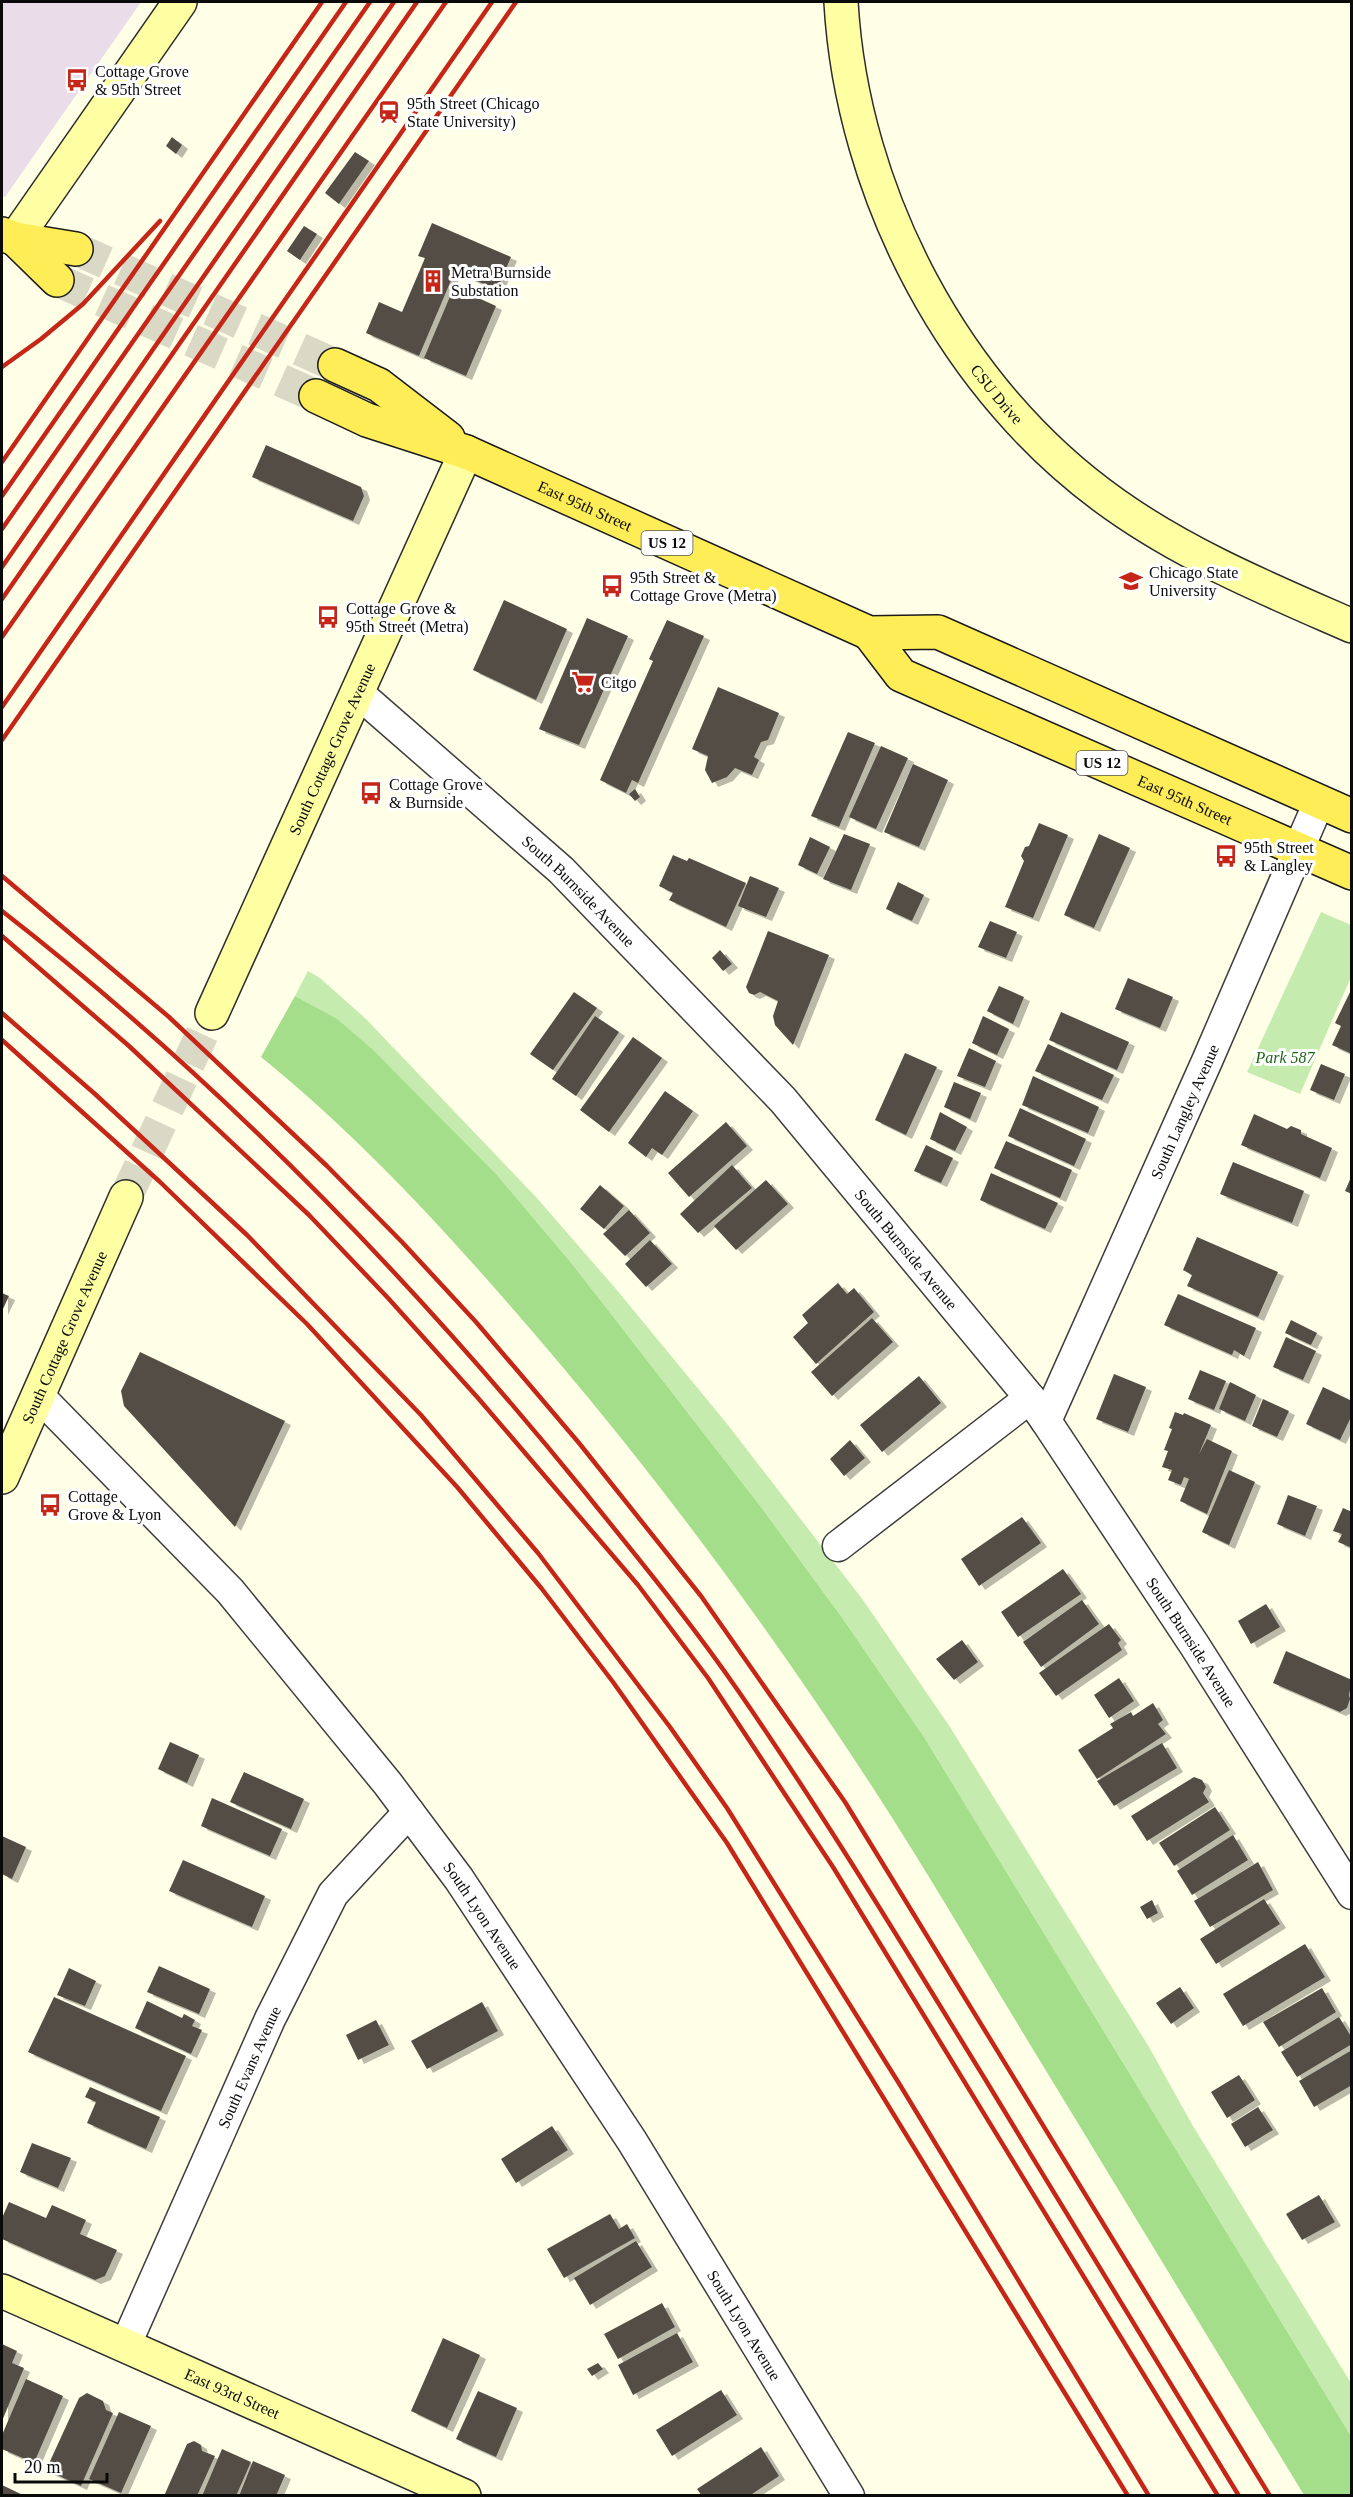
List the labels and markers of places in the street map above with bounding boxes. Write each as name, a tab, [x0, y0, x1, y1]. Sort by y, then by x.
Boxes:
place label: Cottage Grove & 95th Street	[95, 63, 189, 98]
bus stop icon: Cottage Grove & 95th Street	[64, 67, 90, 93]
place label: 95th Street (Chicago State University)	[407, 95, 539, 131]
station icon: 95th Street (Chicago State University)	[376, 99, 402, 125]
place label: Metra Burnside Substation	[451, 264, 551, 299]
building icon: Metra Burnside Substation	[420, 268, 446, 294]
place label: Chicago State University	[1149, 564, 1238, 600]
school or university icon: Chicago State University	[1118, 568, 1144, 594]
place label: 95th Street & Cottage Grove (Metra)	[630, 569, 777, 605]
bus stop icon: 95th Street & Cottage Grove (Metra)	[599, 573, 625, 599]
place label: Cottage Grove & 95th Street (Metra)	[346, 600, 469, 636]
bus stop icon: Cottage Grove & 95th Street (Metra)	[315, 604, 341, 630]
supermarket icon: Citgo	[570, 669, 596, 695]
place label: Citgo	[601, 674, 637, 692]
place label: Cottage Grove & Burnside	[389, 776, 483, 811]
bus stop icon: Cottage Grove & Burnside	[358, 780, 384, 806]
place label: 95th Street & Langley	[1244, 839, 1314, 875]
bus stop icon: 95th Street & Langley	[1213, 843, 1239, 869]
place label: Cottage Grove & Lyon	[68, 1488, 161, 1524]
bus stop icon: Cottage Grove & Lyon	[37, 1492, 63, 1518]

